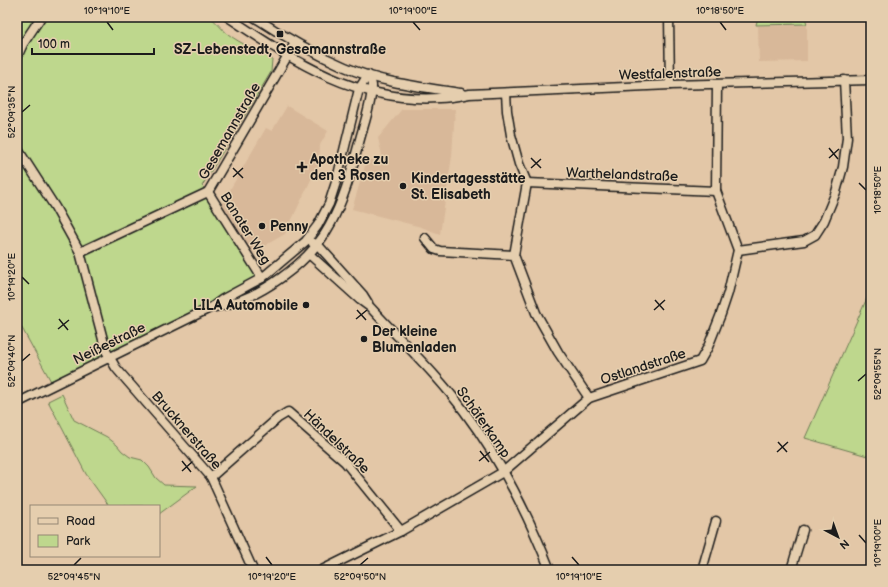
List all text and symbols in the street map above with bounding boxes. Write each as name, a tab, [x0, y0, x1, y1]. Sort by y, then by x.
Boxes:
text: 10°19'10"E	[84, 5, 131, 17]
text: 10°19'00"E	[389, 5, 438, 17]
text: 10°18'50"E	[696, 5, 745, 17]
marker: SZ-Lebenstedt, Gesemannstraße	[275, 29, 285, 39]
scale bar	[32, 30, 154, 56]
text: 100 m	[38, 37, 70, 52]
place label: SZ-Lebenstedt, Gesemannstraße	[174, 41, 386, 58]
street label: Westfalenstraße	[619, 63, 722, 84]
street label: Gesemannstraße	[195, 80, 264, 183]
text: 52°09'35"N	[6, 86, 18, 138]
place label: Apotheke zu den 3 Rosen	[309, 151, 390, 184]
marker: Apotheke zu den 3 Rosen	[297, 162, 307, 172]
street label: Warthelandstraße	[566, 164, 678, 185]
text: 10°18'50"E	[872, 165, 884, 214]
place label: Kindertagesstätte St. Elisabeth	[411, 170, 525, 203]
marker: Kindertagesstätte St. Elisabeth	[398, 181, 408, 191]
street label: Banater Weg	[217, 189, 275, 268]
place label: Penny	[270, 218, 309, 235]
marker: Penny	[257, 221, 267, 231]
text: 10°19'20"E	[6, 252, 18, 301]
place label: LILA Automobile	[193, 297, 298, 314]
marker: LILA Automobile	[301, 300, 311, 310]
street label: Neißestraße	[70, 319, 148, 368]
place label: Der kleine Blumenladen	[372, 323, 457, 356]
text: 52°09'40"N	[6, 334, 18, 388]
marker: Der kleine Blumenladen	[359, 334, 369, 344]
street label: Ostlandstraße	[598, 345, 688, 388]
text: 52°09'55"N	[872, 348, 884, 400]
street label: Schäferkamp	[453, 383, 514, 461]
street label: Brucknerstraße	[148, 388, 225, 473]
street label: Händelstraße	[300, 406, 373, 477]
legend	[30, 505, 160, 557]
text: Road	[66, 514, 95, 529]
north arrow	[818, 517, 858, 557]
text: 10°19'00"E	[872, 518, 884, 567]
text: Park	[66, 534, 90, 549]
text: N	[837, 537, 852, 552]
text: 52°09'45"N	[48, 571, 100, 583]
text: 10°19'20"E	[248, 571, 297, 583]
text: 52°09'50"N	[334, 571, 386, 583]
text: 10°19'10"E	[556, 571, 603, 583]

